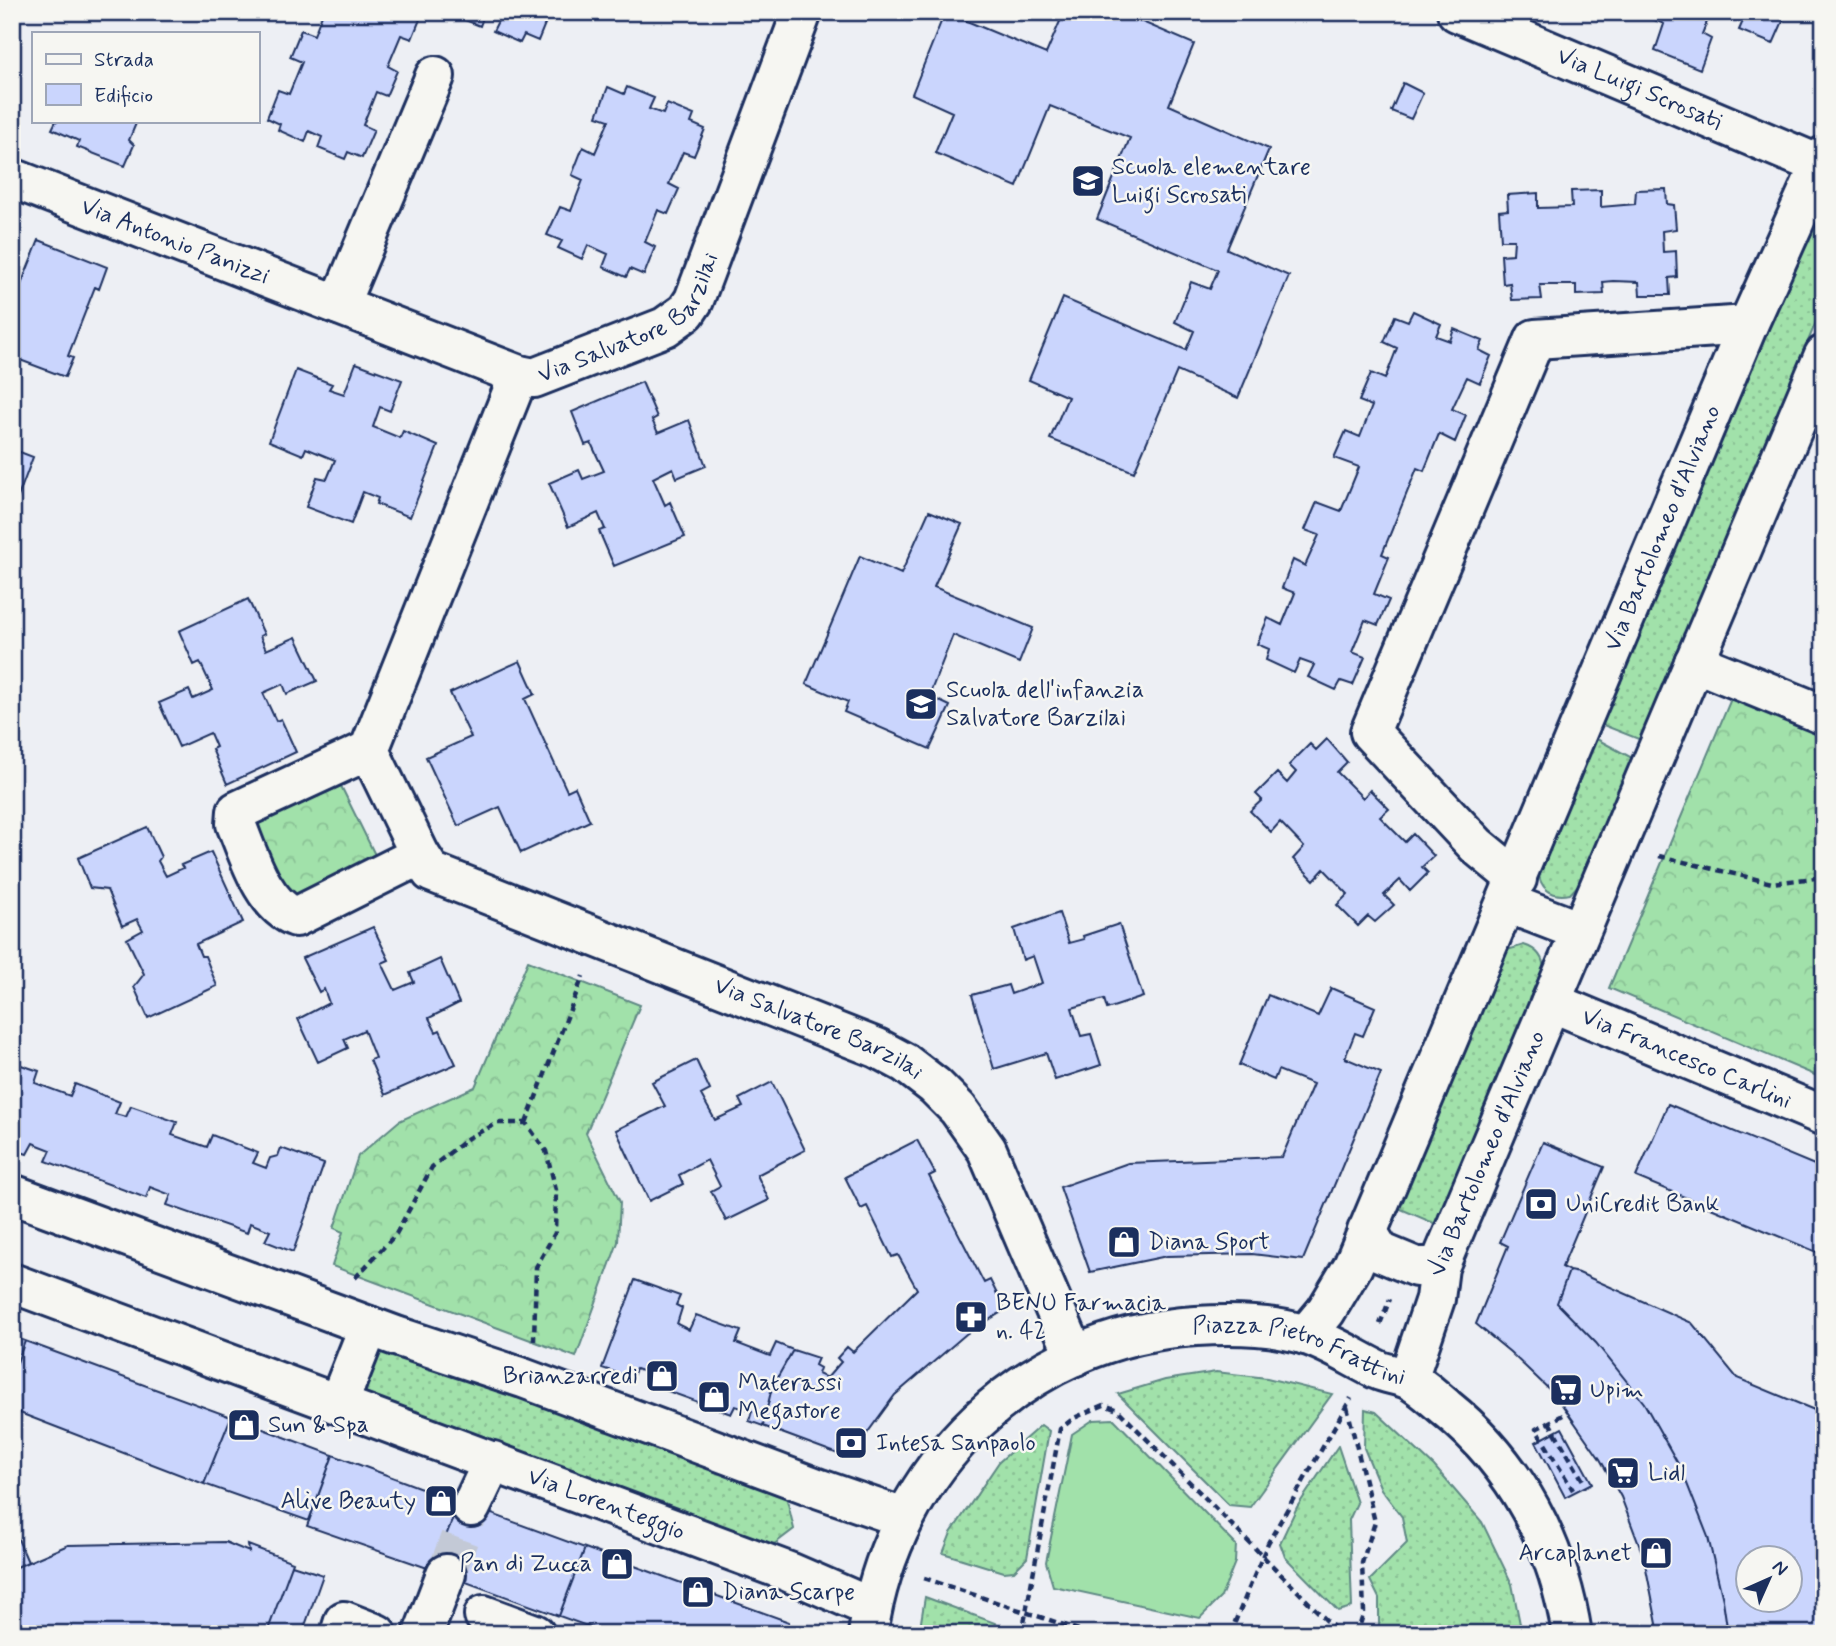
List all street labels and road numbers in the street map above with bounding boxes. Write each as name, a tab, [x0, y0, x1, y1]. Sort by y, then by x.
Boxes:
street label: Via Luigi Scrosati	[1552, 40, 1727, 137]
street label: Via Antonio Panizzi	[76, 191, 274, 292]
street label: Via Salvatore Barzilai	[533, 248, 726, 391]
street label: Via Bartolomeo d'Alviano	[1597, 400, 1728, 656]
street label: Via Salvatore Barzilai	[710, 970, 930, 1087]
street label: Via Francesco Carlini	[1577, 1001, 1796, 1116]
street label: Via Bartolomeo d'Alviano	[1423, 1026, 1553, 1278]
street label: Piazza Pietro Frattini	[1192, 1309, 1409, 1393]
street label: Via Lorenteggio	[523, 1461, 689, 1547]

